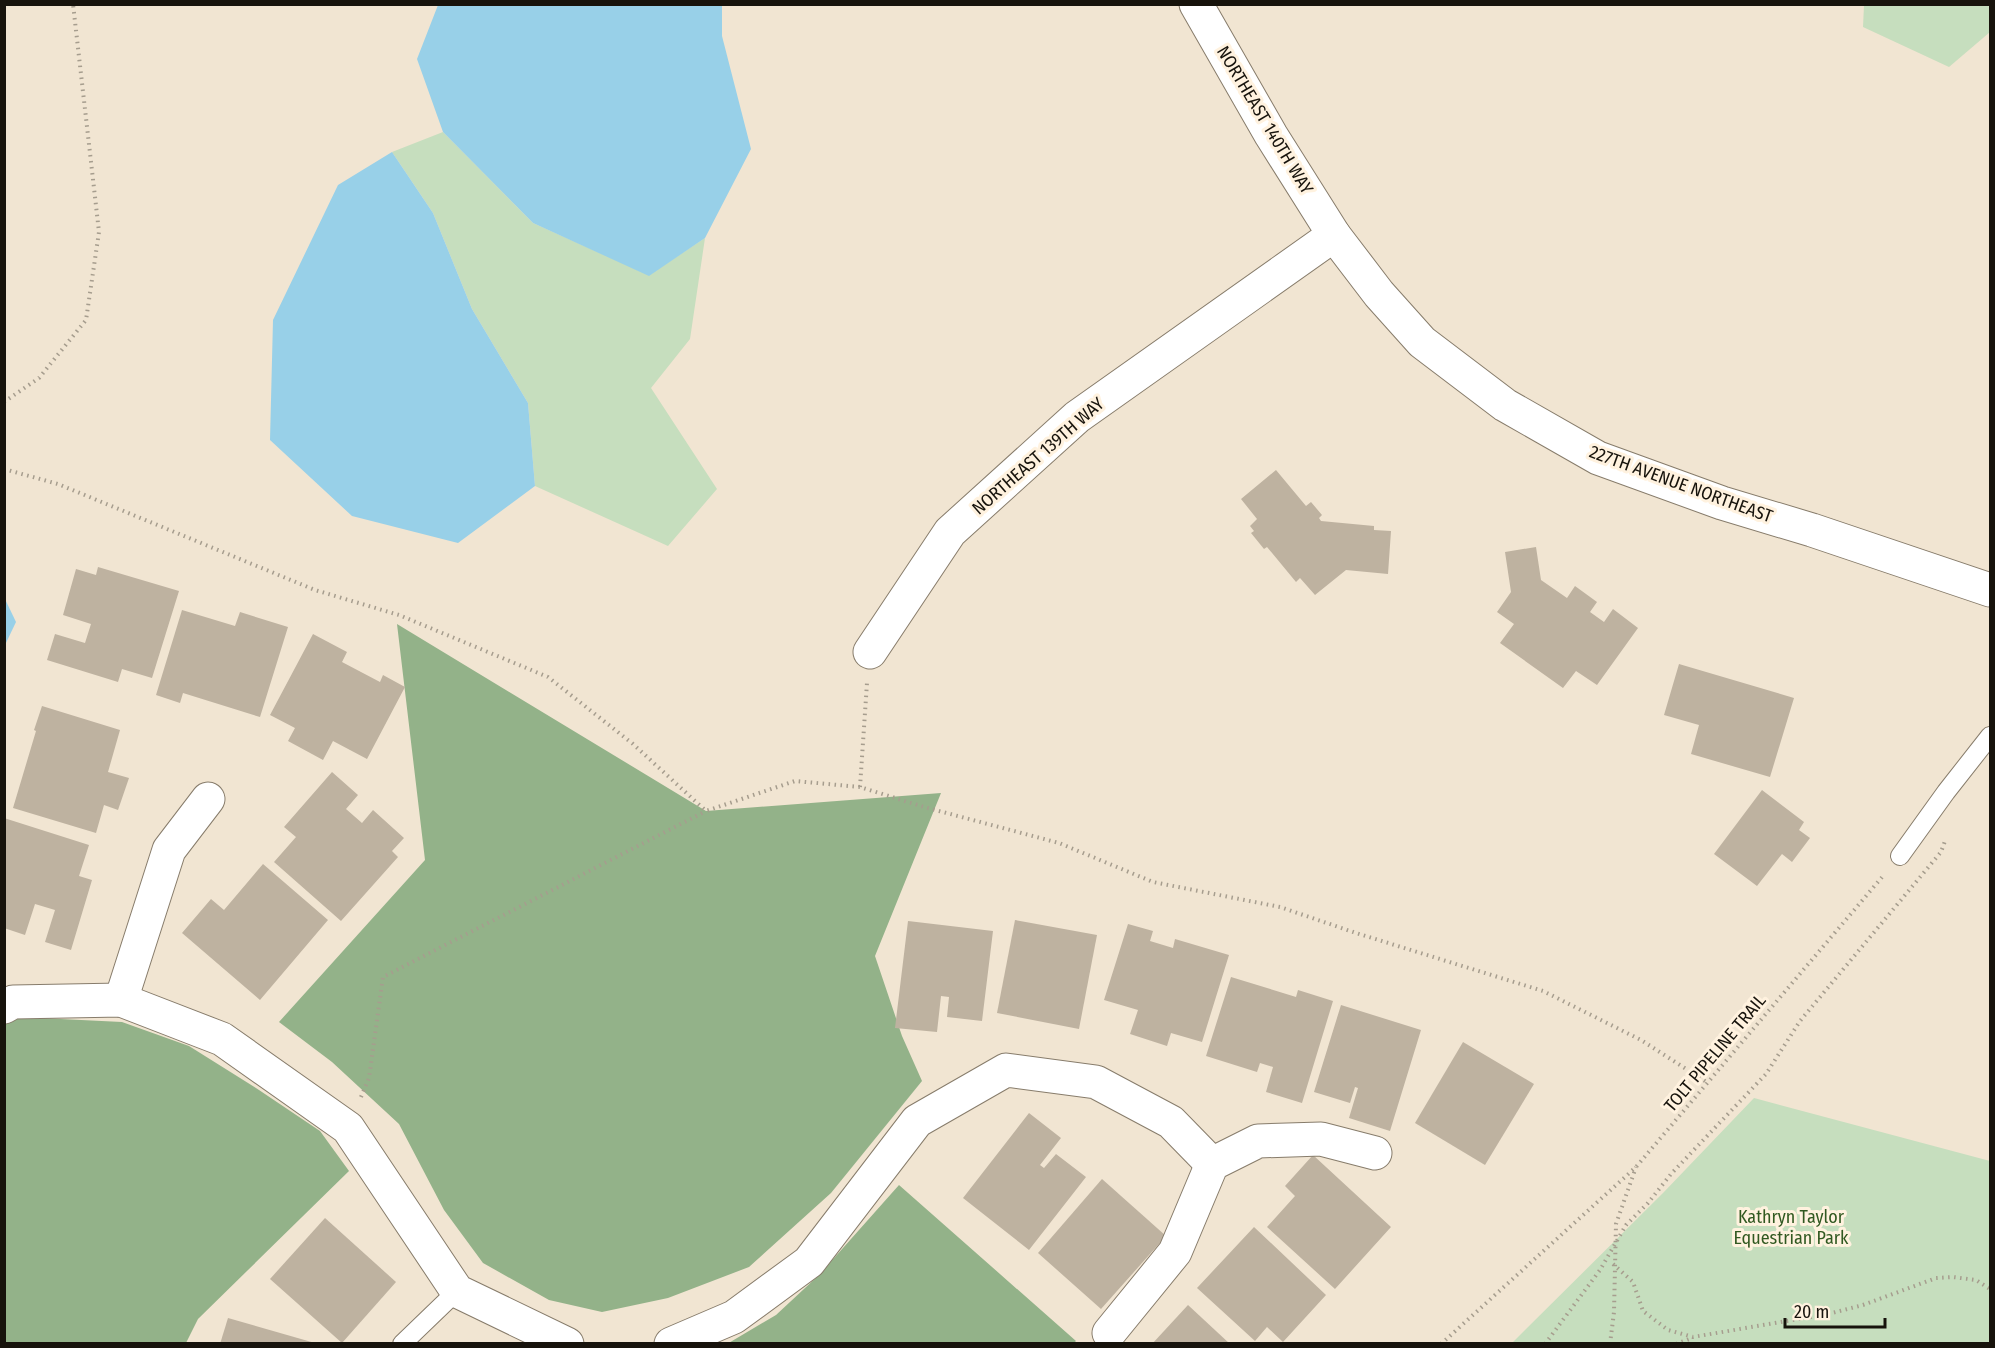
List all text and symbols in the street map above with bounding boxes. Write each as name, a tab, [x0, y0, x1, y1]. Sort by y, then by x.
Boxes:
street label: NORTHEAST 140TH WAY	[1212, 42, 1318, 198]
street label: NORTHEAST 139TH WAY	[967, 393, 1109, 519]
street label: 227TH AVENUE NORTHEAST	[1586, 441, 1776, 528]
street label: TOLT PIPELINE TRAIL	[1659, 990, 1771, 1116]
park label: Kathryn Taylor Equestrian Park	[1734, 1206, 1849, 1249]
scale bar	[1785, 1291, 1886, 1329]
text: 20 m	[1794, 1301, 1829, 1323]

